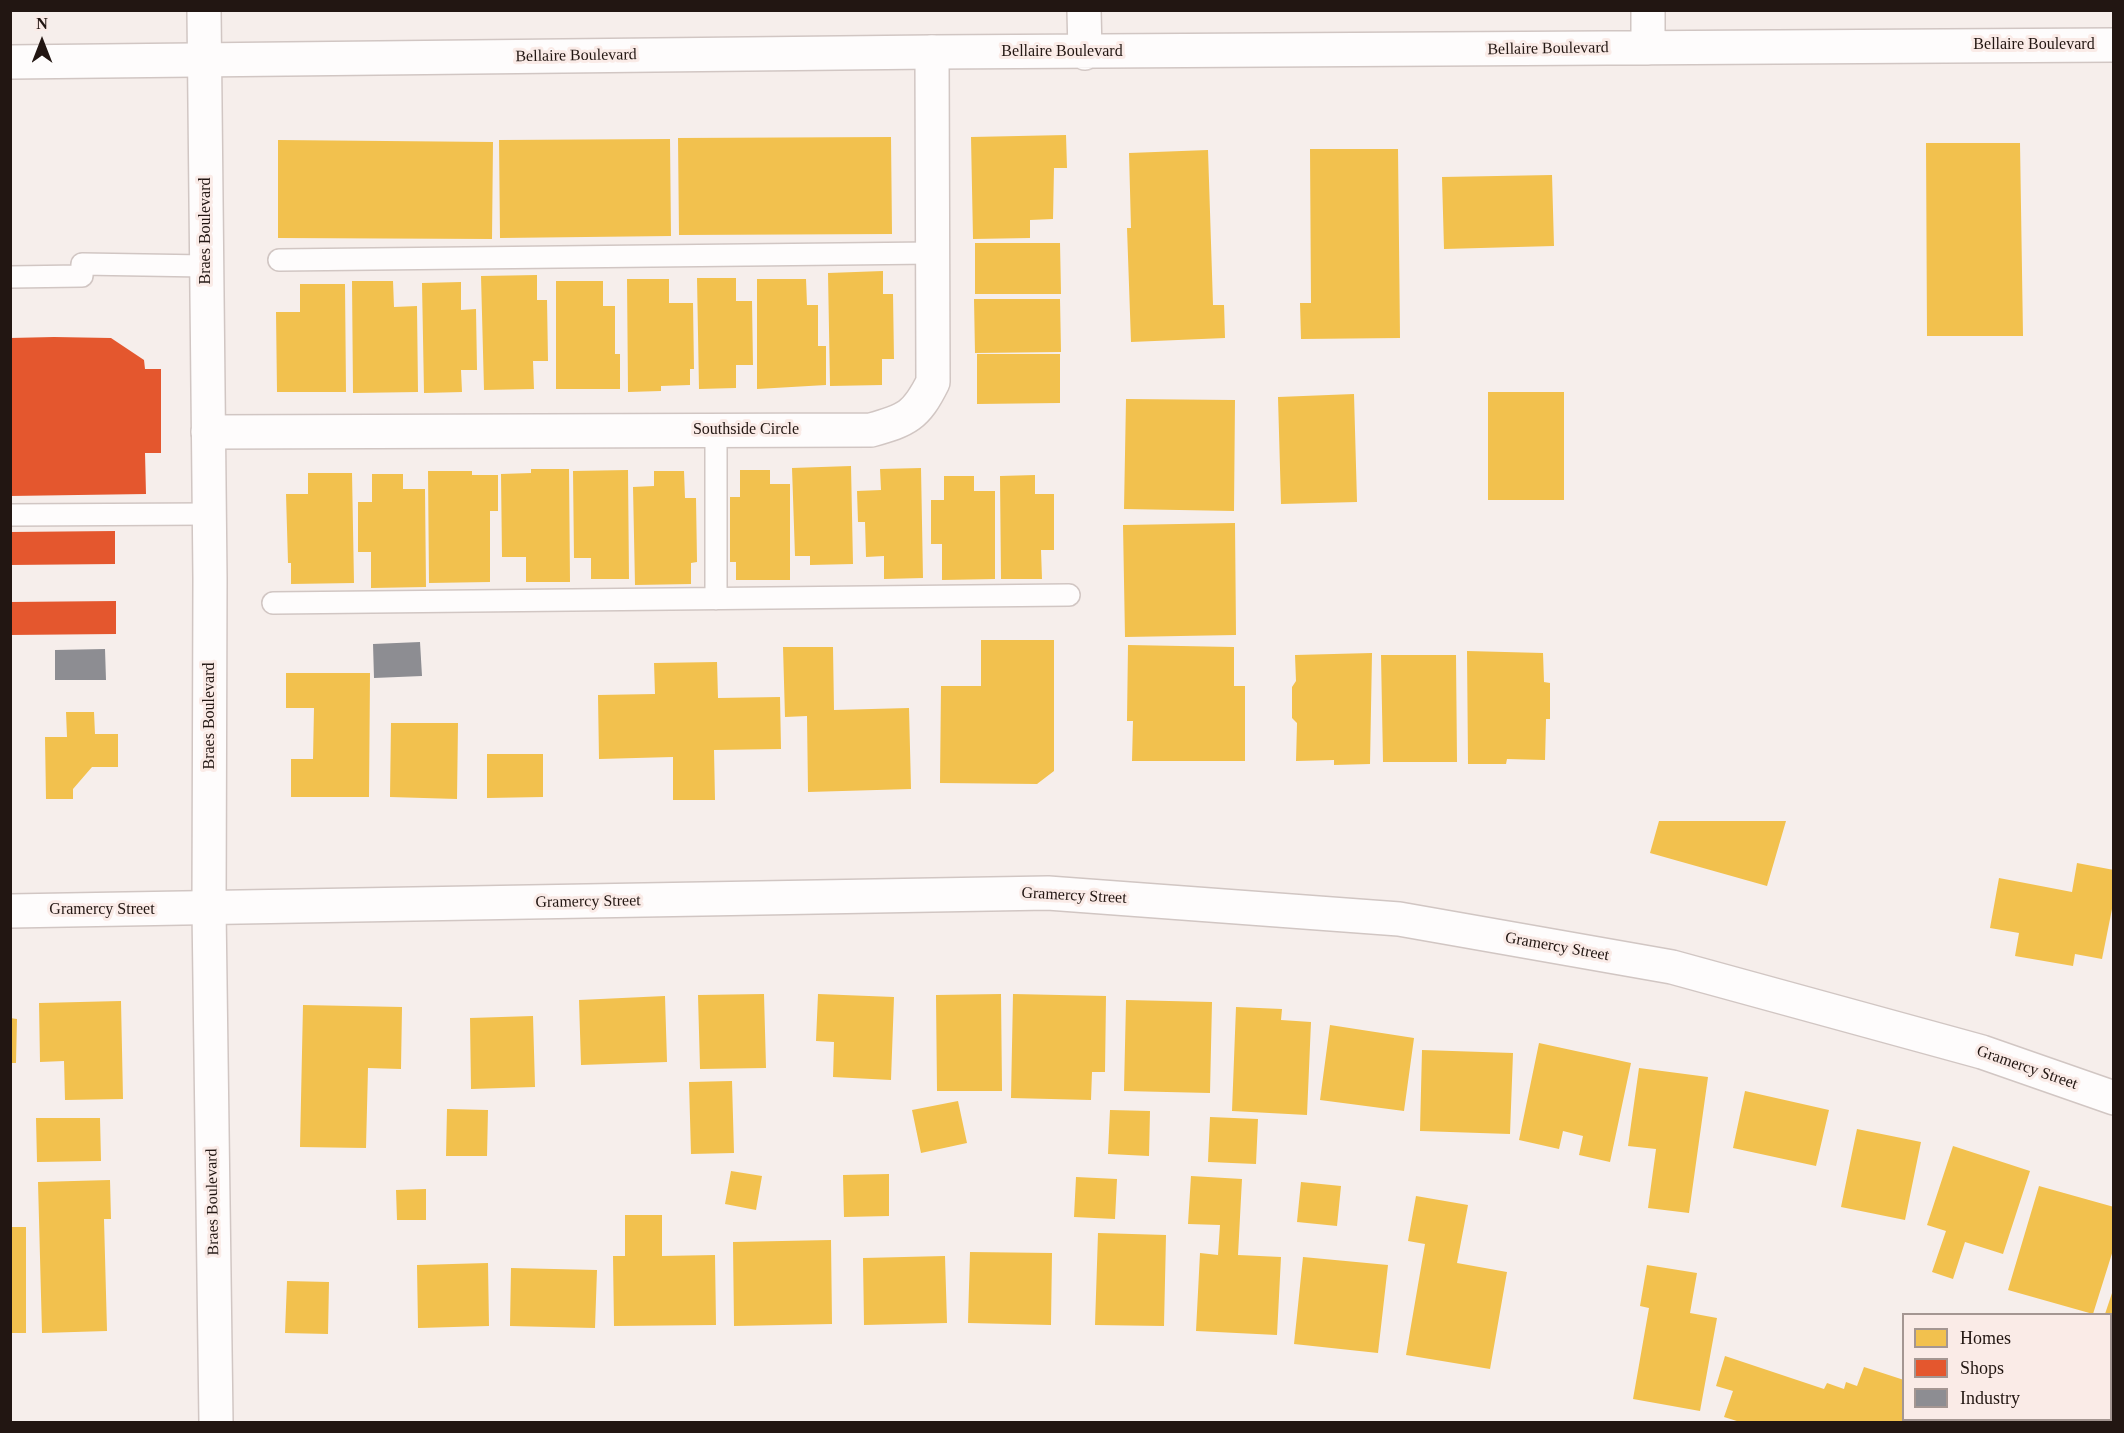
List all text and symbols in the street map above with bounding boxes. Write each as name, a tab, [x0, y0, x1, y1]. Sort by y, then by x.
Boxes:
north arrow	[12, 12, 72, 72]
text: N	[36, 15, 48, 32]
street label: Bellaire Boulevard	[1973, 35, 2095, 55]
street label: Bellaire Boulevard	[1487, 38, 1609, 60]
street label: Bellaire Boulevard	[1001, 42, 1123, 62]
street label: Bellaire Boulevard	[515, 45, 637, 67]
street label: Braes Boulevard	[196, 177, 216, 285]
street label: Southside Circle	[693, 420, 799, 440]
street label: Braes Boulevard	[200, 662, 220, 770]
street label: Gramercy Street	[1021, 884, 1127, 908]
street label: Gramercy Street	[535, 891, 641, 913]
street label: Gramercy Street	[49, 900, 155, 920]
street label: Gramercy Street	[1503, 928, 1611, 966]
street label: Gramercy Street	[1974, 1042, 2080, 1094]
street label: Braes Boulevard	[202, 1148, 224, 1256]
legend	[1902, 1313, 2112, 1421]
text: Homes	[1960, 1328, 2011, 1348]
text: Shops	[1960, 1358, 2004, 1378]
text: Industry	[1960, 1388, 2020, 1408]

